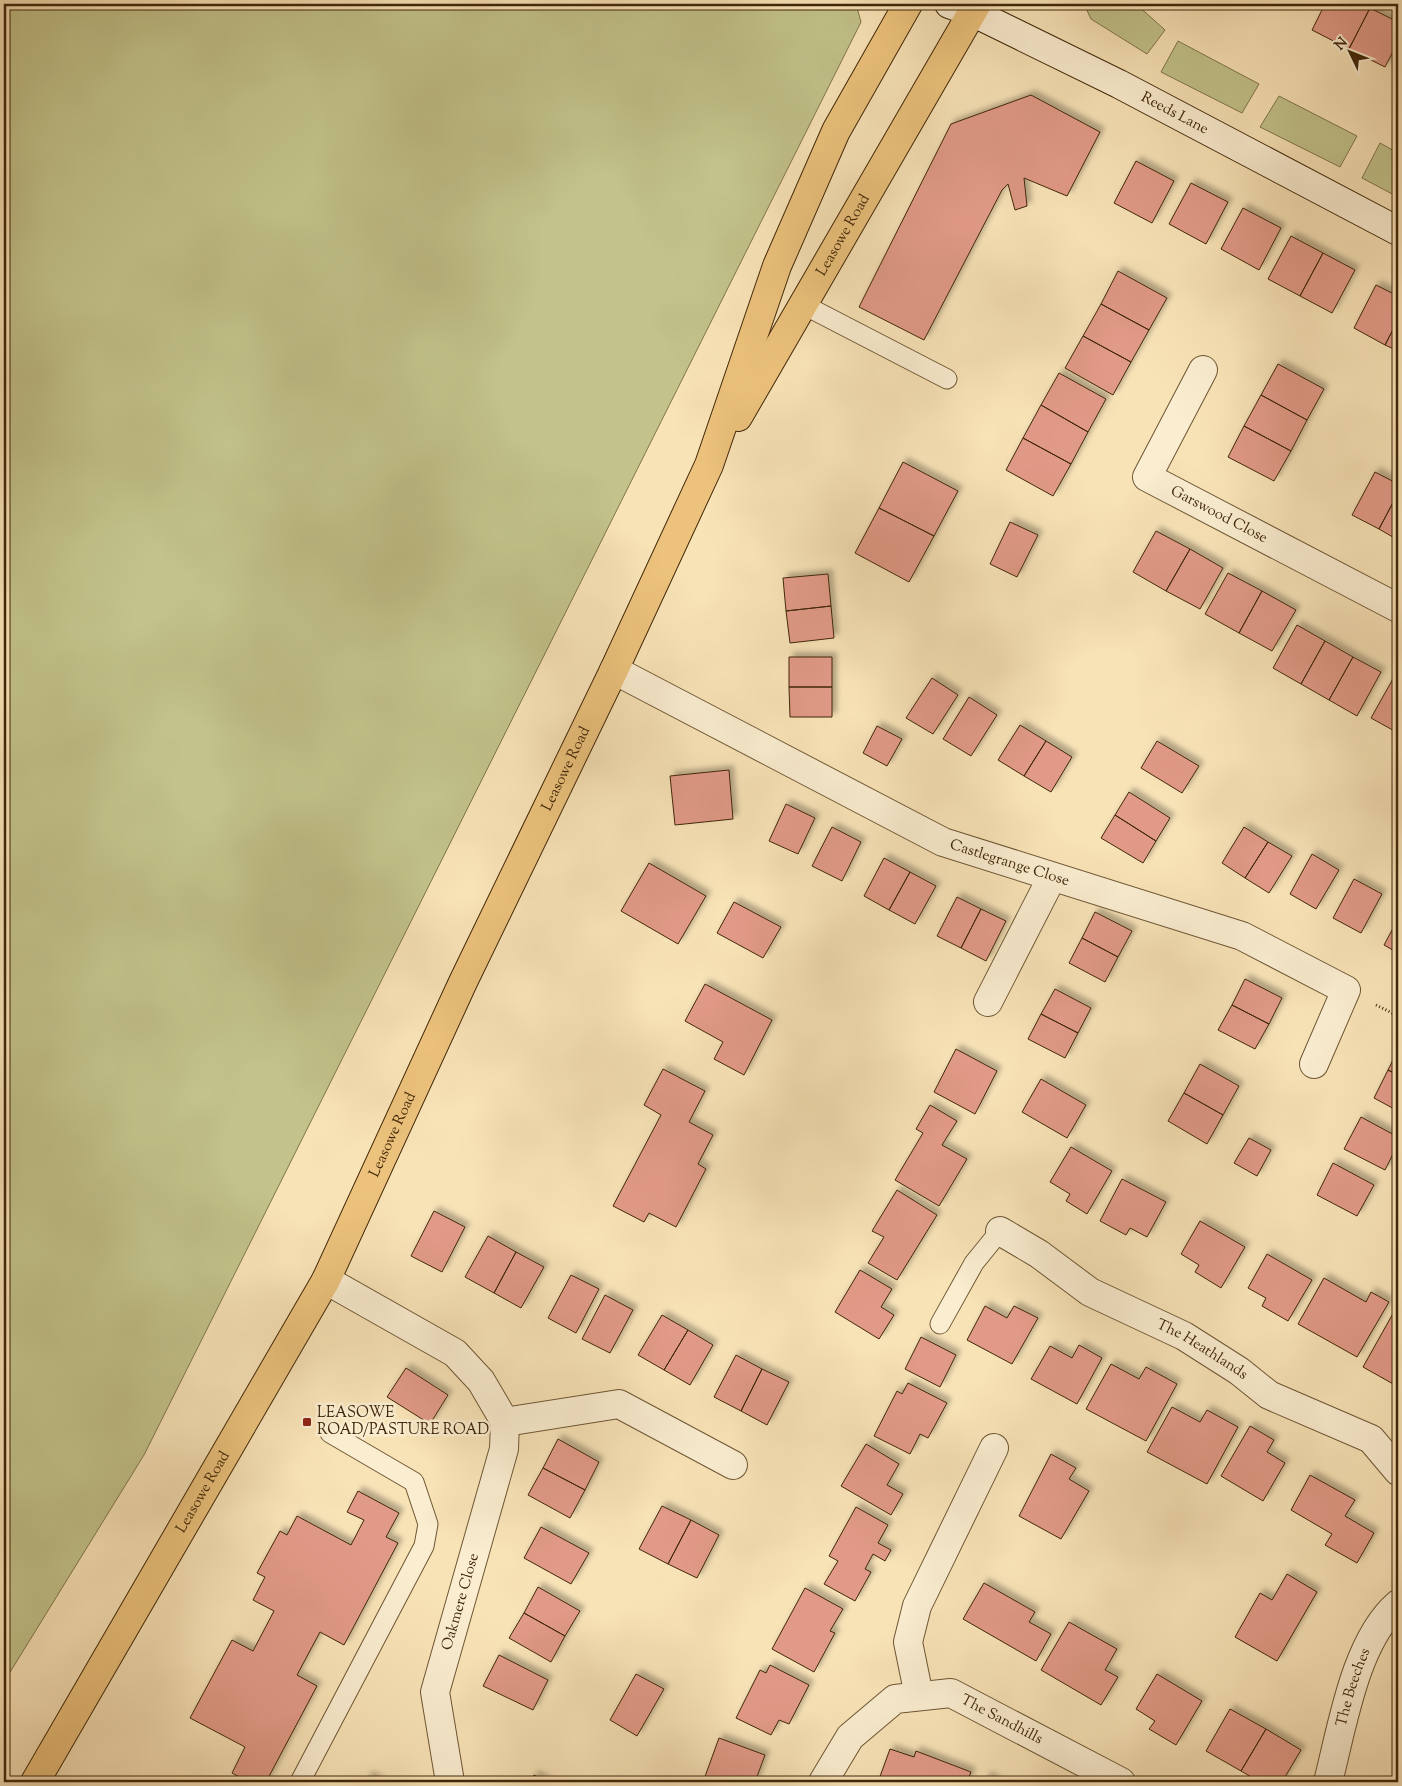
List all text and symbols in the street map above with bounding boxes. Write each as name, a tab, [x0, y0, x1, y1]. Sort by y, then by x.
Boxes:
north arrow	[1324, 28, 1374, 78]
text: N	[1331, 34, 1353, 55]
street label: Reeds Lane	[1137, 87, 1212, 140]
street label: Leasowe Road	[811, 190, 875, 280]
street label: Garswood Close	[1167, 481, 1271, 549]
street label: Leasowe Road	[537, 723, 596, 815]
street label: Castlegrange Close	[947, 834, 1072, 892]
street label: Leasowe Road	[364, 1088, 422, 1181]
street label: The Heathlands	[1153, 1314, 1252, 1385]
place label: LEASOWE ROAD/PASTURE ROAD	[317, 1403, 489, 1441]
marker: LEASOWE ROAD/PASTURE ROAD	[301, 1416, 313, 1428]
street label: Leasowe Road	[171, 1447, 235, 1537]
street label: Oakmere Close	[437, 1551, 485, 1653]
street label: The Beeches	[1331, 1645, 1376, 1729]
street label: The Sandhills	[957, 1689, 1047, 1750]

